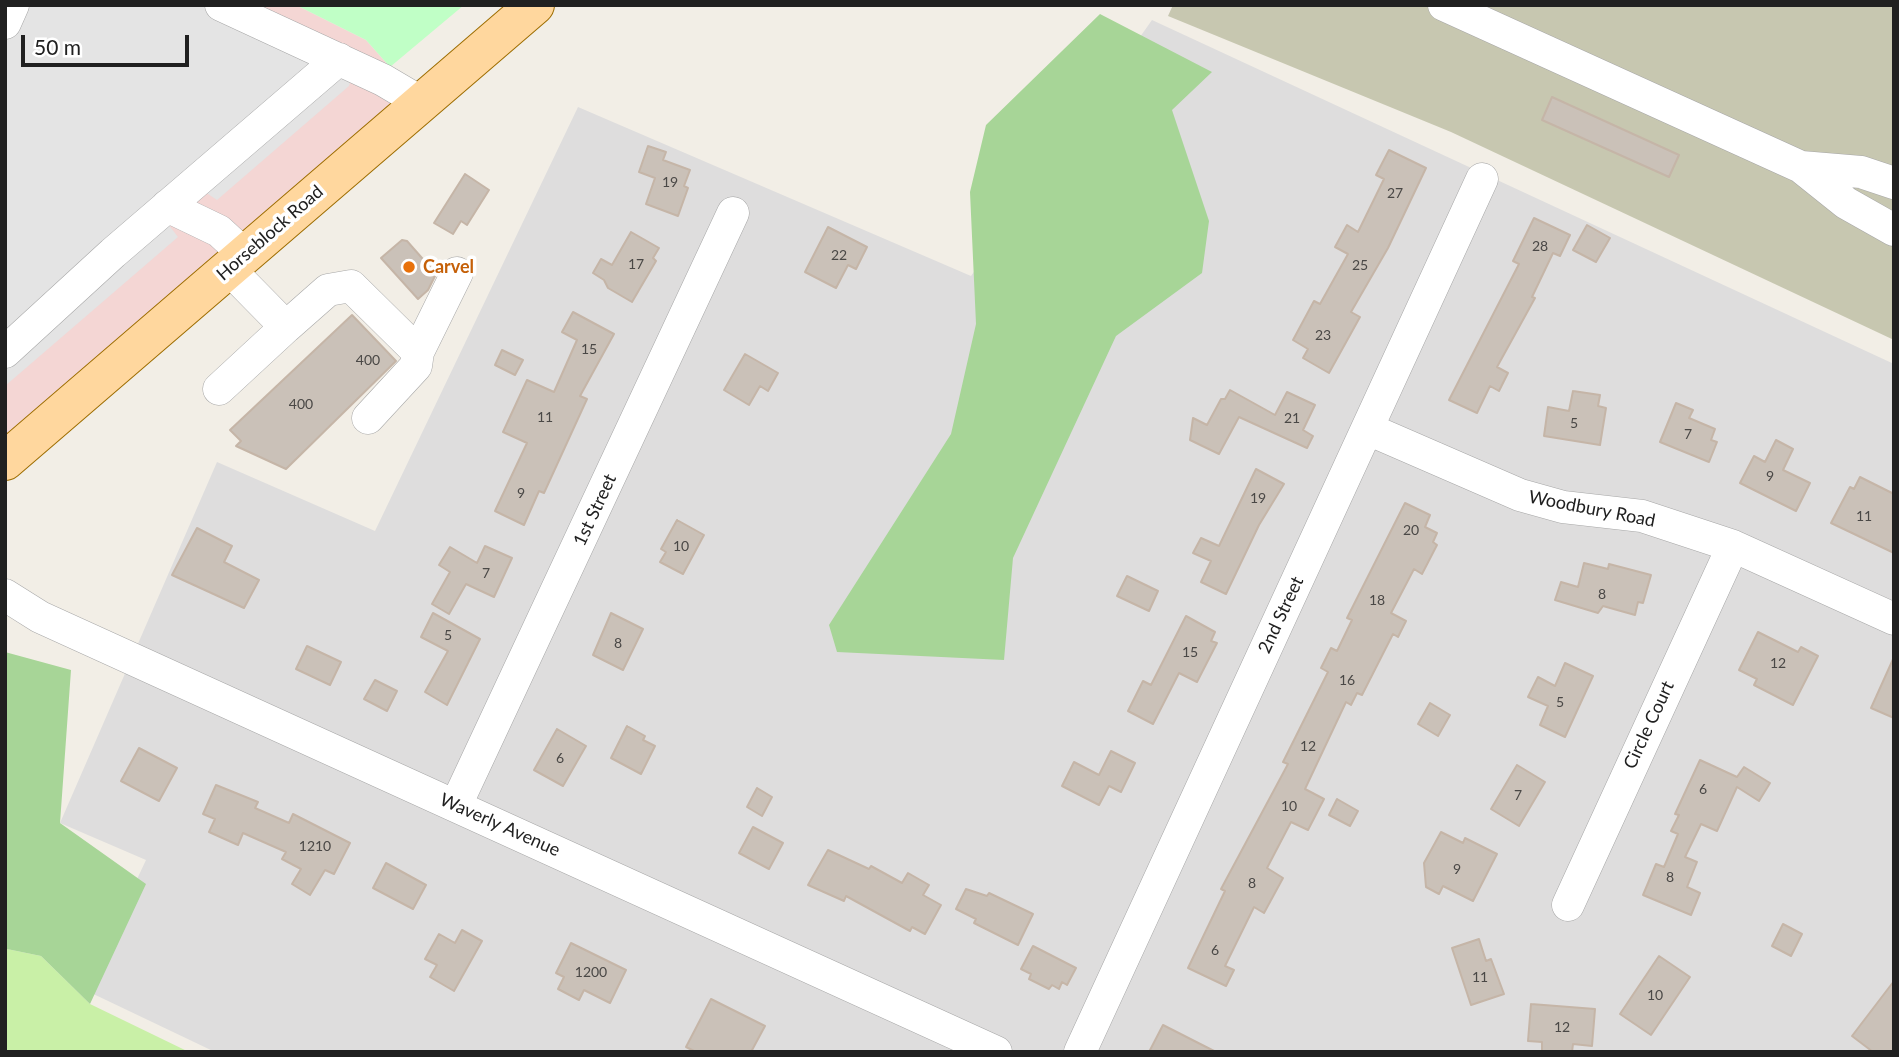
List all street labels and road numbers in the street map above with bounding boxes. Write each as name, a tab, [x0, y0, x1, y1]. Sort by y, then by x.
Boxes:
street label: Horseblock Road	[212, 181, 328, 285]
street label: 1st Street	[569, 471, 621, 549]
street label: Woodbury Road	[1527, 486, 1657, 532]
street label: 2nd Street	[1254, 573, 1308, 657]
street label: Circle Court	[1619, 678, 1679, 772]
street label: Waverly Avenue	[437, 789, 563, 861]

